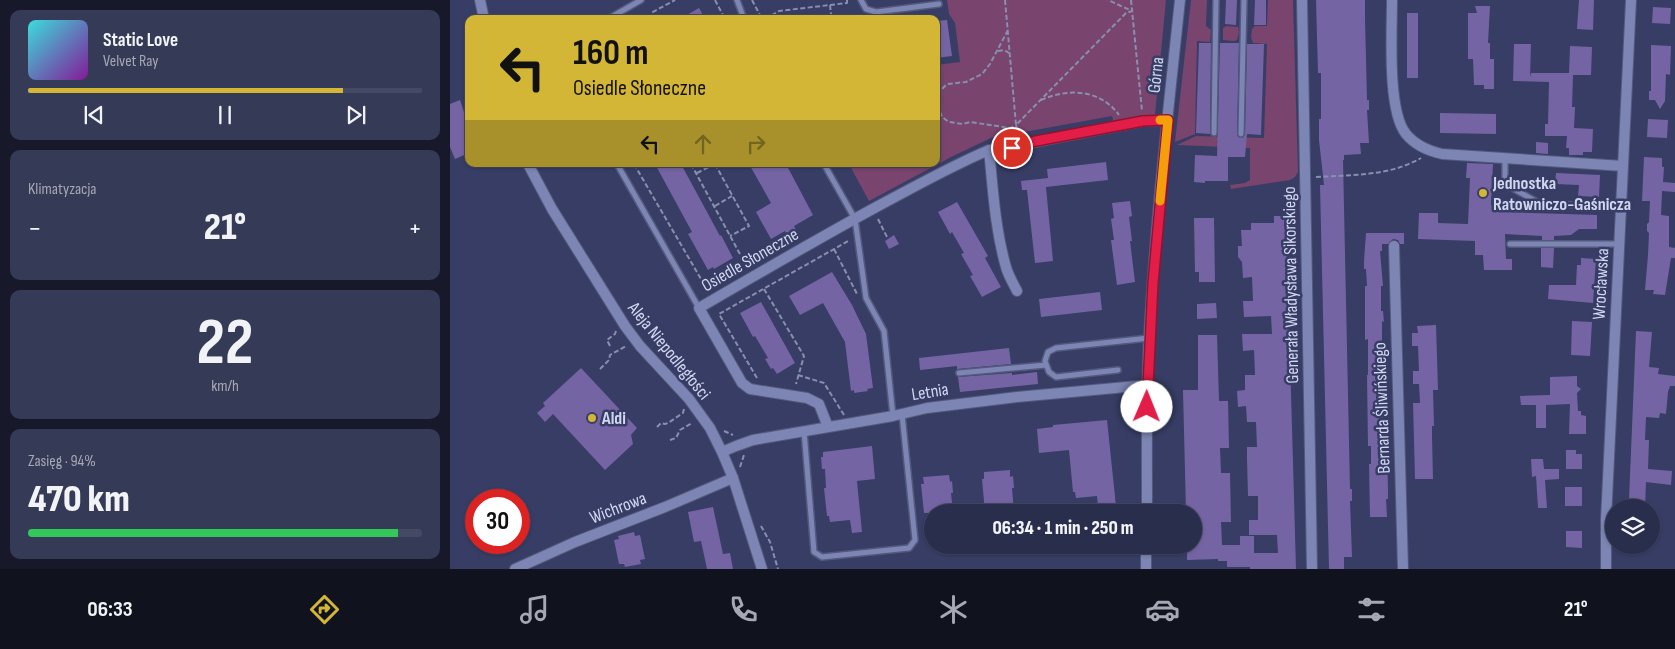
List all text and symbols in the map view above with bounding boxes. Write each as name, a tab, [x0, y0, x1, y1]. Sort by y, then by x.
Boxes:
text: Static Love	[103, 29, 178, 52]
text: 160 m	[573, 32, 649, 75]
icon: left	[490, 35, 555, 100]
text: Velvet Ray	[103, 52, 158, 71]
street label: Górna	[1144, 56, 1168, 94]
text: Osiedle Słoneczne	[573, 75, 706, 102]
icon: previous	[80, 101, 108, 129]
icon: pause	[211, 101, 239, 129]
icon: next	[342, 101, 370, 129]
pin	[991, 127, 1033, 169]
icon: left	[636, 130, 664, 158]
icon: ahead	[689, 130, 717, 158]
icon: right	[742, 130, 770, 158]
icon: arrive	[998, 134, 1026, 162]
place label: Jednostka Ratowniczo-Gaśnicza	[1492, 173, 1631, 215]
text: Klimatyzacja	[28, 180, 97, 199]
street label: Generała Władysława Sikorskiego	[1279, 186, 1303, 384]
marker: Jednostka Ratowniczo-Gaśnicza	[1477, 187, 1489, 199]
text: 21°	[204, 205, 246, 250]
text: −	[28, 212, 42, 245]
text: +	[408, 212, 422, 245]
street label: Osiedle Słoneczne	[698, 224, 802, 296]
street label: Wrocławska	[1589, 248, 1613, 320]
street label: Aleja Niepodległości	[623, 297, 715, 404]
text: 22	[197, 305, 253, 383]
street label: Bernarda Śliwińskiego	[1369, 342, 1395, 474]
text: km/h	[211, 377, 239, 396]
street label: Letnia	[910, 379, 950, 405]
position arrow	[1120, 380, 1172, 432]
place label: Aldi	[601, 408, 626, 429]
marker: Aldi	[586, 412, 598, 424]
text: Zasięg · 94%	[28, 452, 96, 471]
text: 470 km	[28, 477, 130, 522]
street label: Wichrowa	[587, 488, 649, 528]
speed limit sign: 30	[465, 489, 530, 554]
map controls	[1605, 499, 1660, 554]
button: layers	[1605, 499, 1660, 554]
text: 06:34 · 1 min · 250 m	[993, 517, 1133, 540]
icon: directions	[307, 592, 342, 627]
icon: music	[517, 592, 552, 627]
icon: phone	[726, 592, 761, 627]
icon: climate	[936, 592, 971, 627]
icon: car	[1145, 592, 1180, 627]
icon: filters	[1354, 592, 1389, 627]
text: 06:33	[87, 596, 133, 623]
text: 21°	[1564, 596, 1588, 623]

